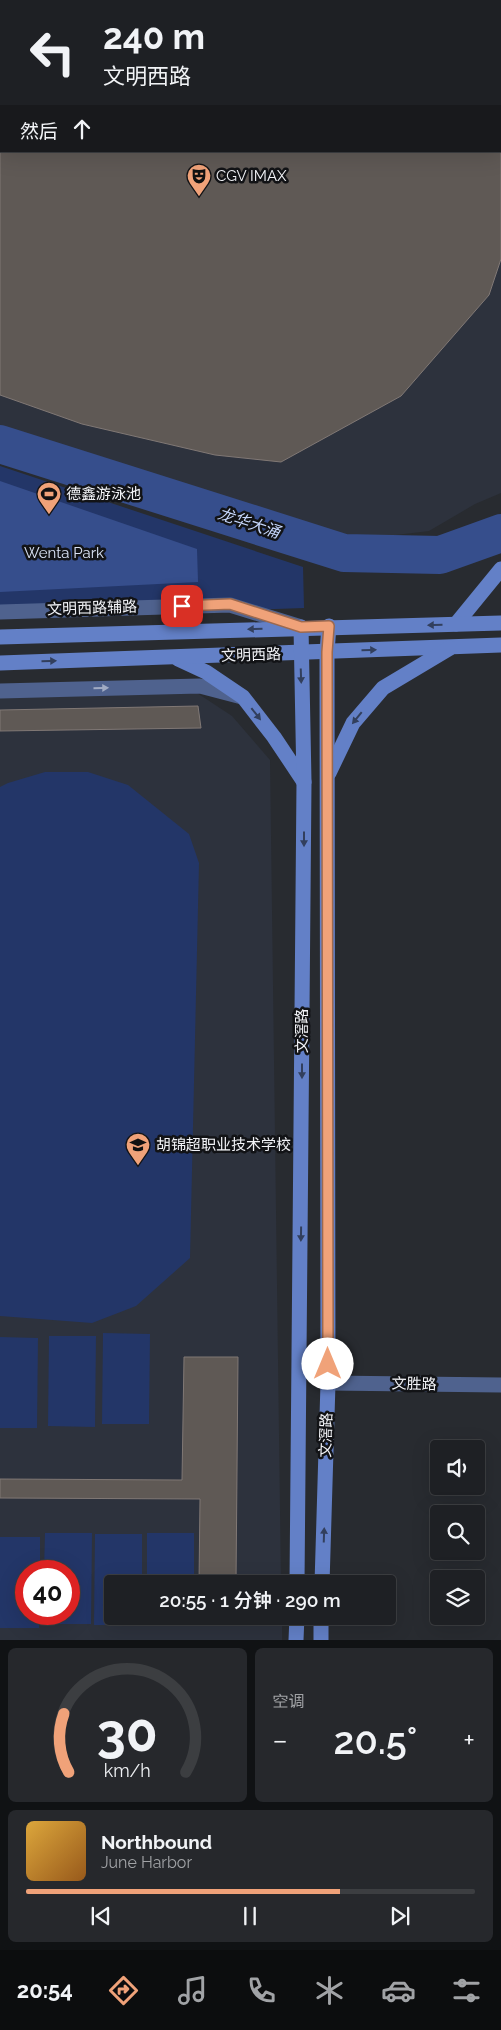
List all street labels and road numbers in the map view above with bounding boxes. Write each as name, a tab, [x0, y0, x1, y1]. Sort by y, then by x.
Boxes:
street label: 文明西路辅路	[47, 597, 137, 619]
street label: 文明西路	[221, 645, 281, 665]
street label: 文滘路	[293, 1008, 311, 1054]
street label: 文胜路	[391, 1375, 437, 1393]
street label: 文滘路	[316, 1412, 336, 1458]

